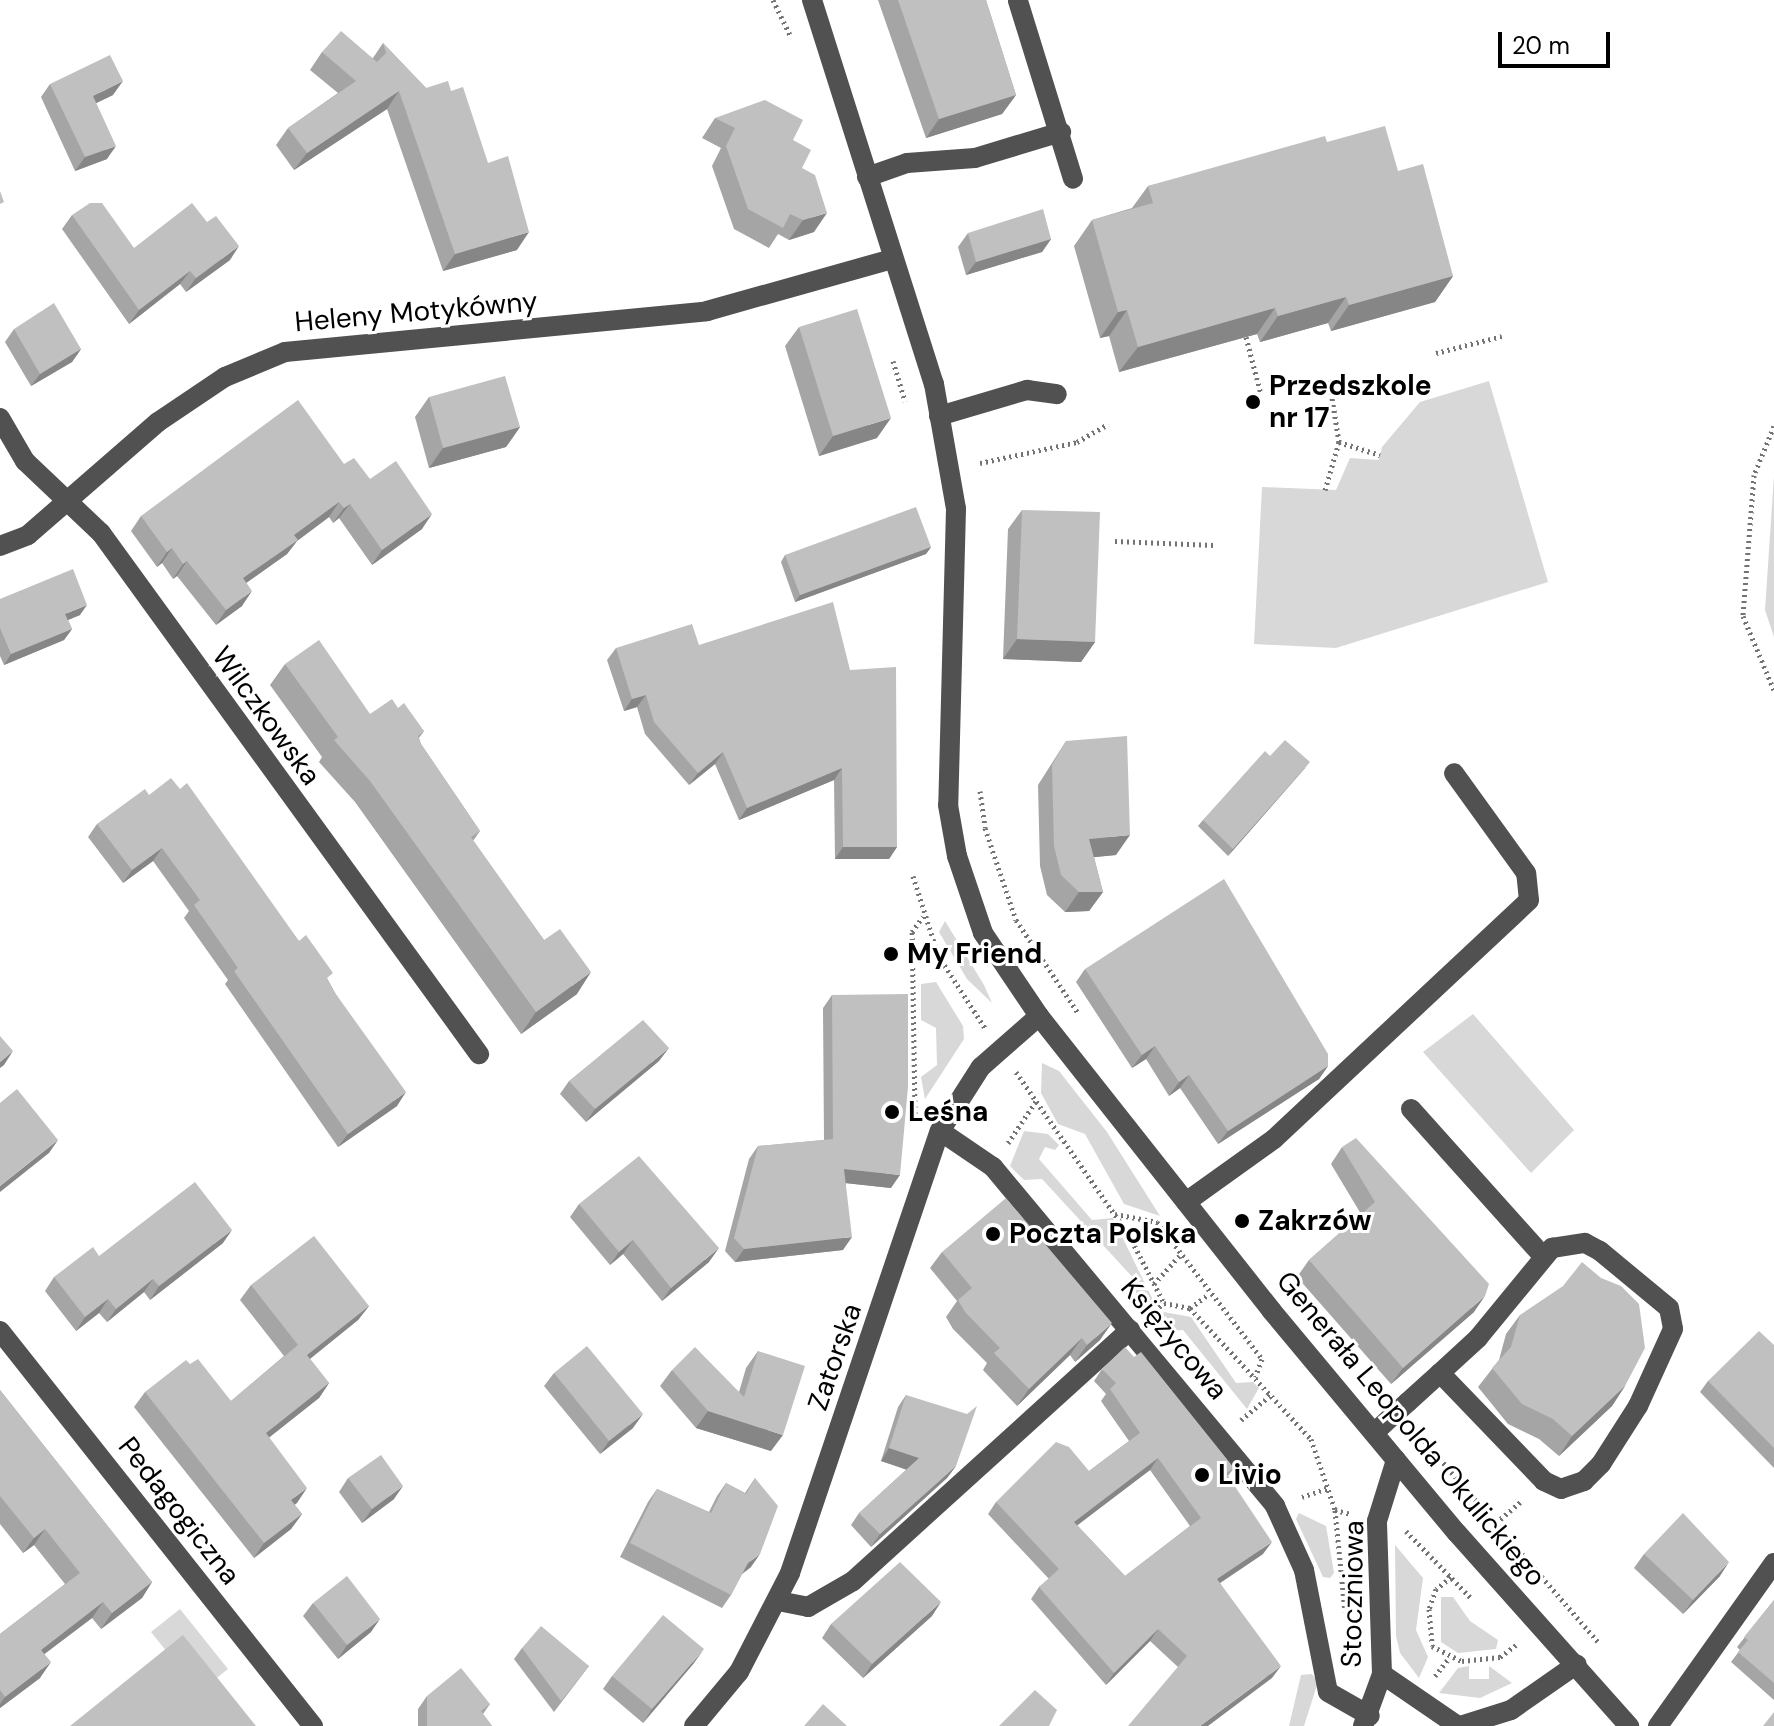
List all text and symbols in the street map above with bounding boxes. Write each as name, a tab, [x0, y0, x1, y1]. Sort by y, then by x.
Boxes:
scale bar	[1502, 16, 1614, 66]
text: 20 m	[1512, 30, 1570, 61]
street label: Heleny Motykówny	[293, 285, 539, 339]
place label: Przedszkole nr 17	[1269, 369, 1432, 435]
marker: Przedszkole nr 17	[1244, 393, 1262, 411]
street label: Wilczkowska	[205, 640, 327, 792]
place label: My Friend	[907, 937, 1042, 971]
marker: My Friend	[882, 945, 900, 963]
place label: Leśna	[908, 1095, 988, 1129]
marker: Leśna	[883, 1103, 901, 1121]
place label: Zakrzów	[1258, 1204, 1371, 1238]
marker: Zakrzów	[1233, 1212, 1251, 1230]
place label: Poczta Polska	[1009, 1217, 1196, 1251]
marker: Poczta Polska	[984, 1225, 1002, 1243]
street label: Generała Leopolda Okulickiego	[1269, 1265, 1553, 1593]
street label: Księżycowa	[1114, 1272, 1234, 1406]
street label: Zatorska	[801, 1299, 869, 1415]
street label: Pedagogiczna	[111, 1431, 247, 1591]
place label: Livio	[1218, 1458, 1282, 1492]
marker: Livio	[1193, 1466, 1211, 1484]
street label: Stoczniowa	[1335, 1520, 1371, 1668]

